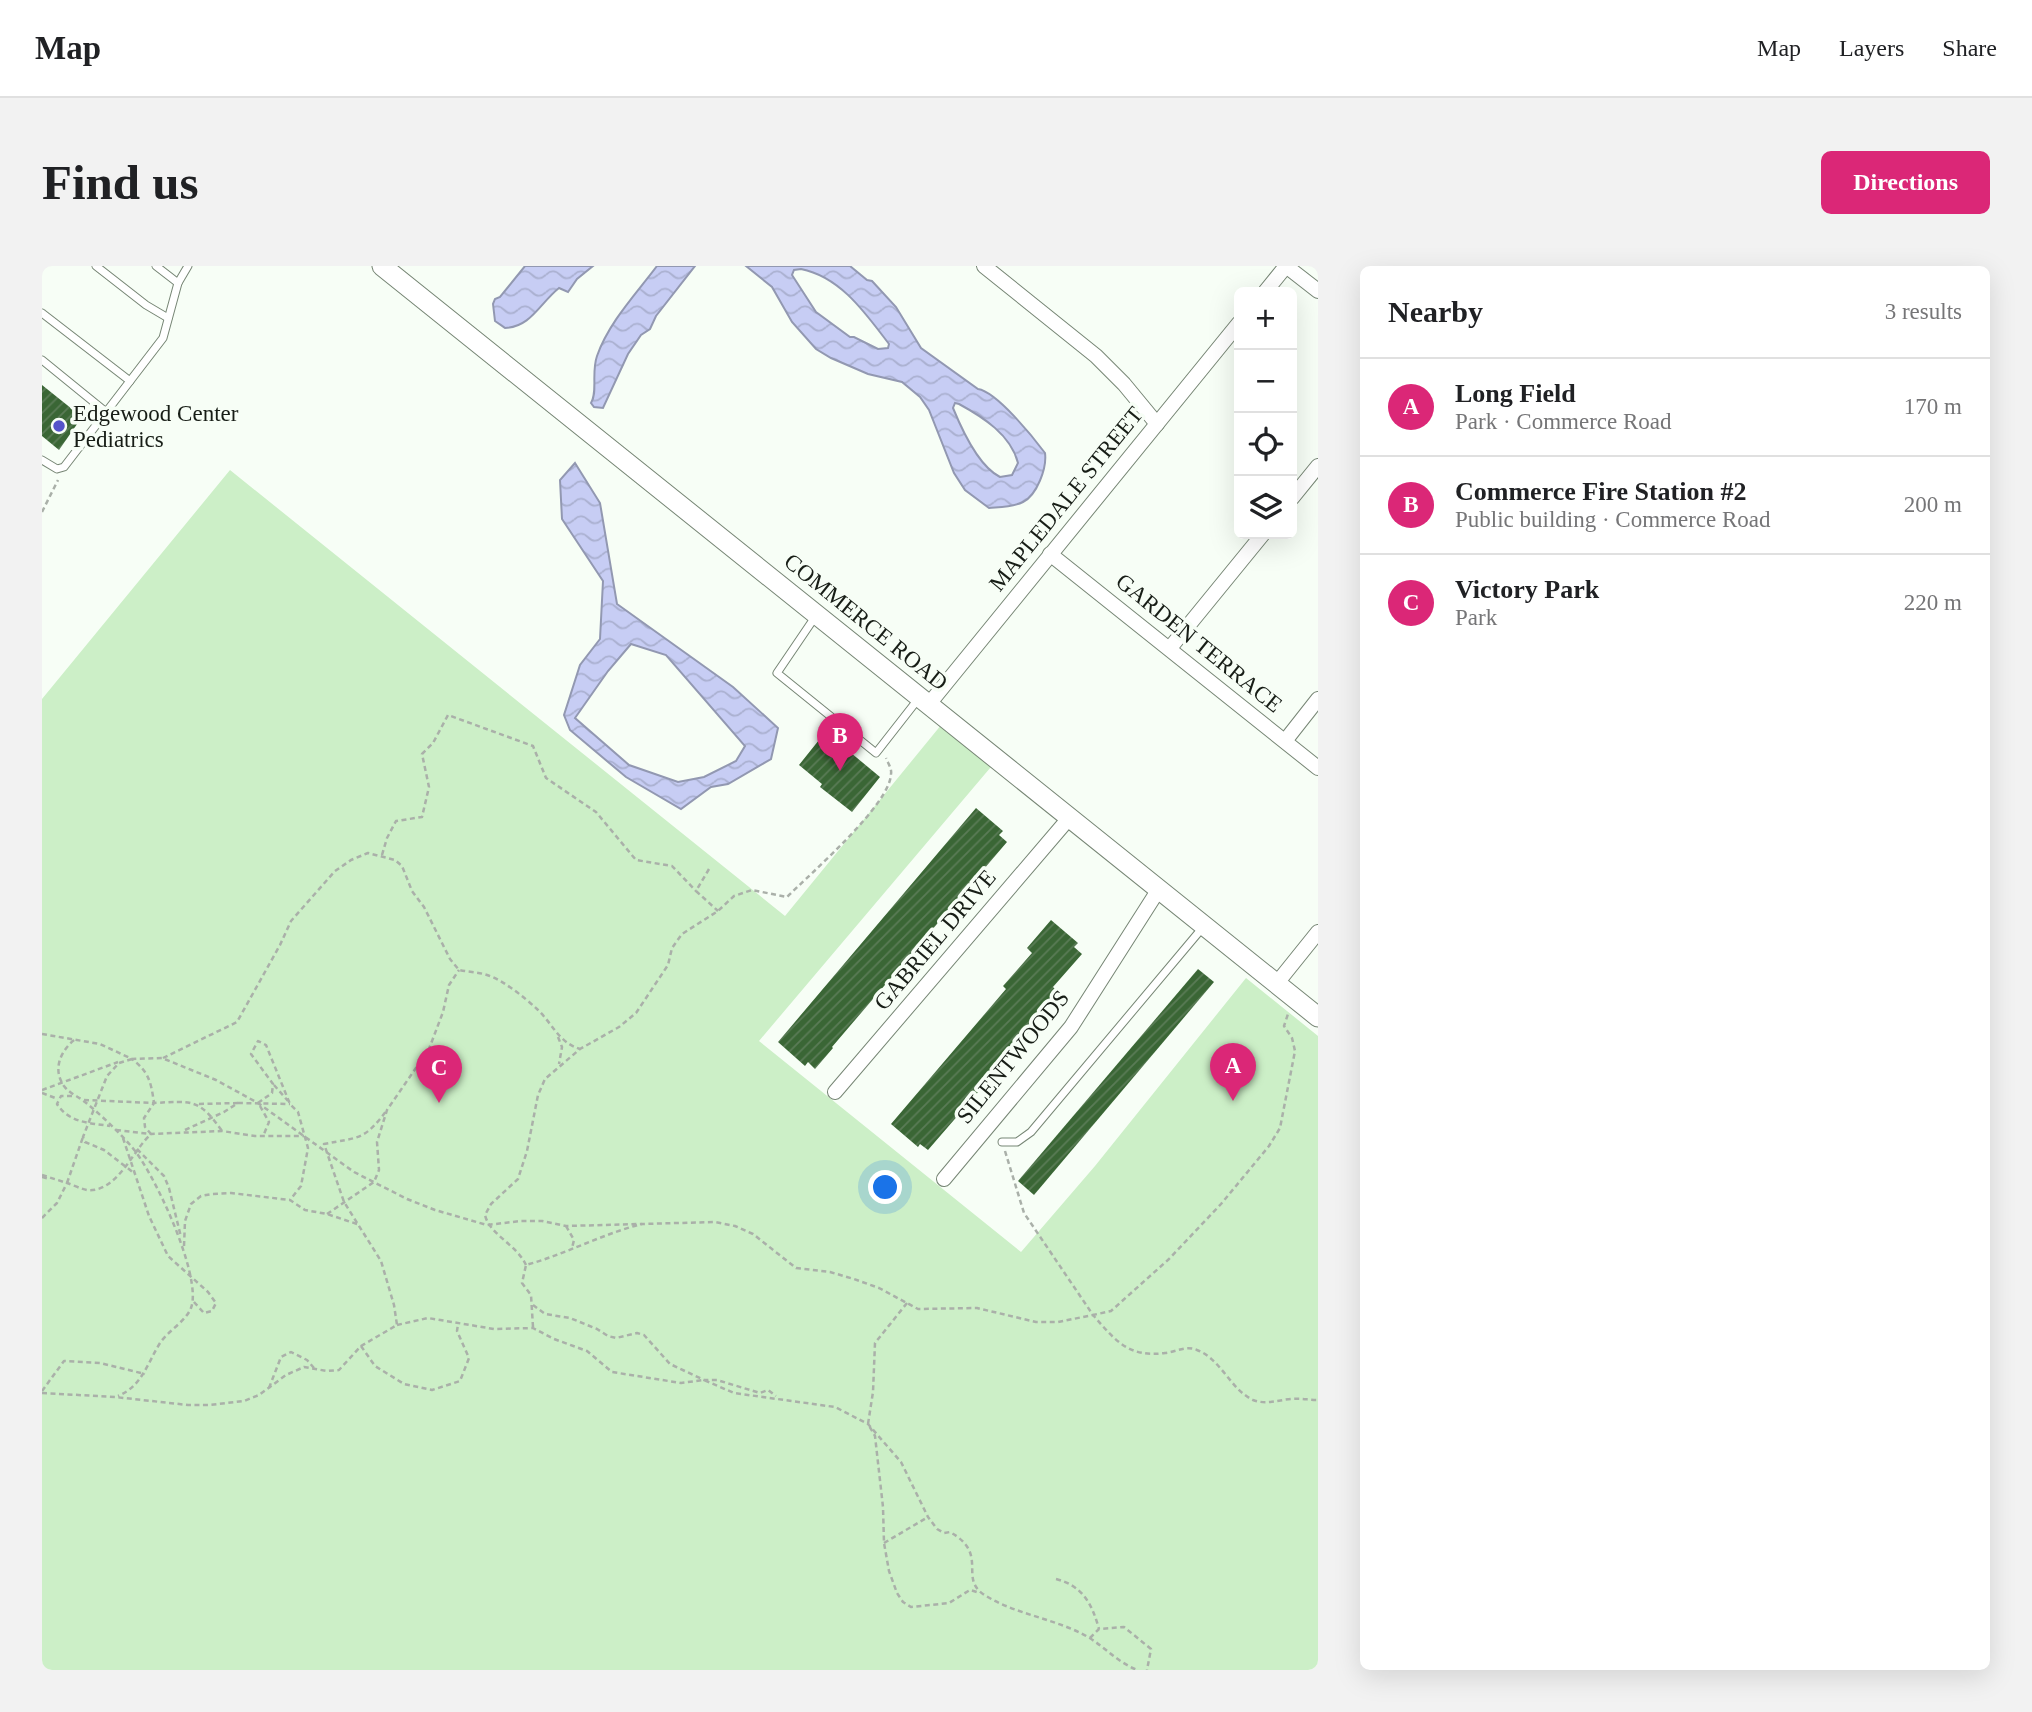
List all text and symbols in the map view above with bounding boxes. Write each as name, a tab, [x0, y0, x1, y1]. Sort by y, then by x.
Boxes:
text: Map	[35, 30, 101, 66]
text: Map	[1757, 35, 1801, 61]
text: Layers	[1839, 35, 1904, 61]
text: Share	[1942, 35, 1997, 61]
button: Directions	[1821, 151, 1990, 214]
text: Find us	[42, 155, 199, 210]
map controls	[1234, 287, 1297, 539]
button: +	[1234, 287, 1297, 350]
text: Nearby	[1388, 295, 1483, 328]
text: 3 results	[1885, 299, 1962, 324]
button: −	[1234, 350, 1297, 413]
text: Long Field	[1455, 379, 1576, 408]
text: A	[1403, 394, 1419, 419]
text: 170 m	[1904, 394, 1962, 419]
place label: Edgewood Center Pediatrics	[73, 401, 239, 452]
street label: MAPLEDALE STREET	[984, 402, 1148, 596]
text: Park · Commerce Road	[1455, 409, 1672, 434]
button: locate	[1234, 413, 1297, 476]
marker: Edgewood Center Pediatrics	[51, 418, 67, 434]
button: layers	[1234, 476, 1297, 539]
text: Commerce Fire Station #2	[1455, 477, 1746, 506]
text: B	[1403, 492, 1419, 517]
text: 200 m	[1904, 492, 1962, 517]
text: Public building · Commerce Road	[1455, 507, 1771, 532]
street label: COMMERCE ROAD	[779, 549, 953, 695]
street label: GARDEN TERRACE	[1111, 568, 1287, 718]
text: Victory Park	[1455, 575, 1599, 604]
text: C	[1403, 590, 1419, 615]
text: 220 m	[1904, 590, 1962, 615]
text: Park	[1455, 605, 1497, 630]
pin: B	[817, 713, 863, 771]
street label: GABRIEL DRIVE	[869, 865, 1001, 1015]
street label: SILENTWOODS	[952, 986, 1074, 1128]
pin: A	[1210, 1043, 1256, 1101]
pin: C	[416, 1045, 462, 1103]
your location	[868, 1170, 902, 1204]

